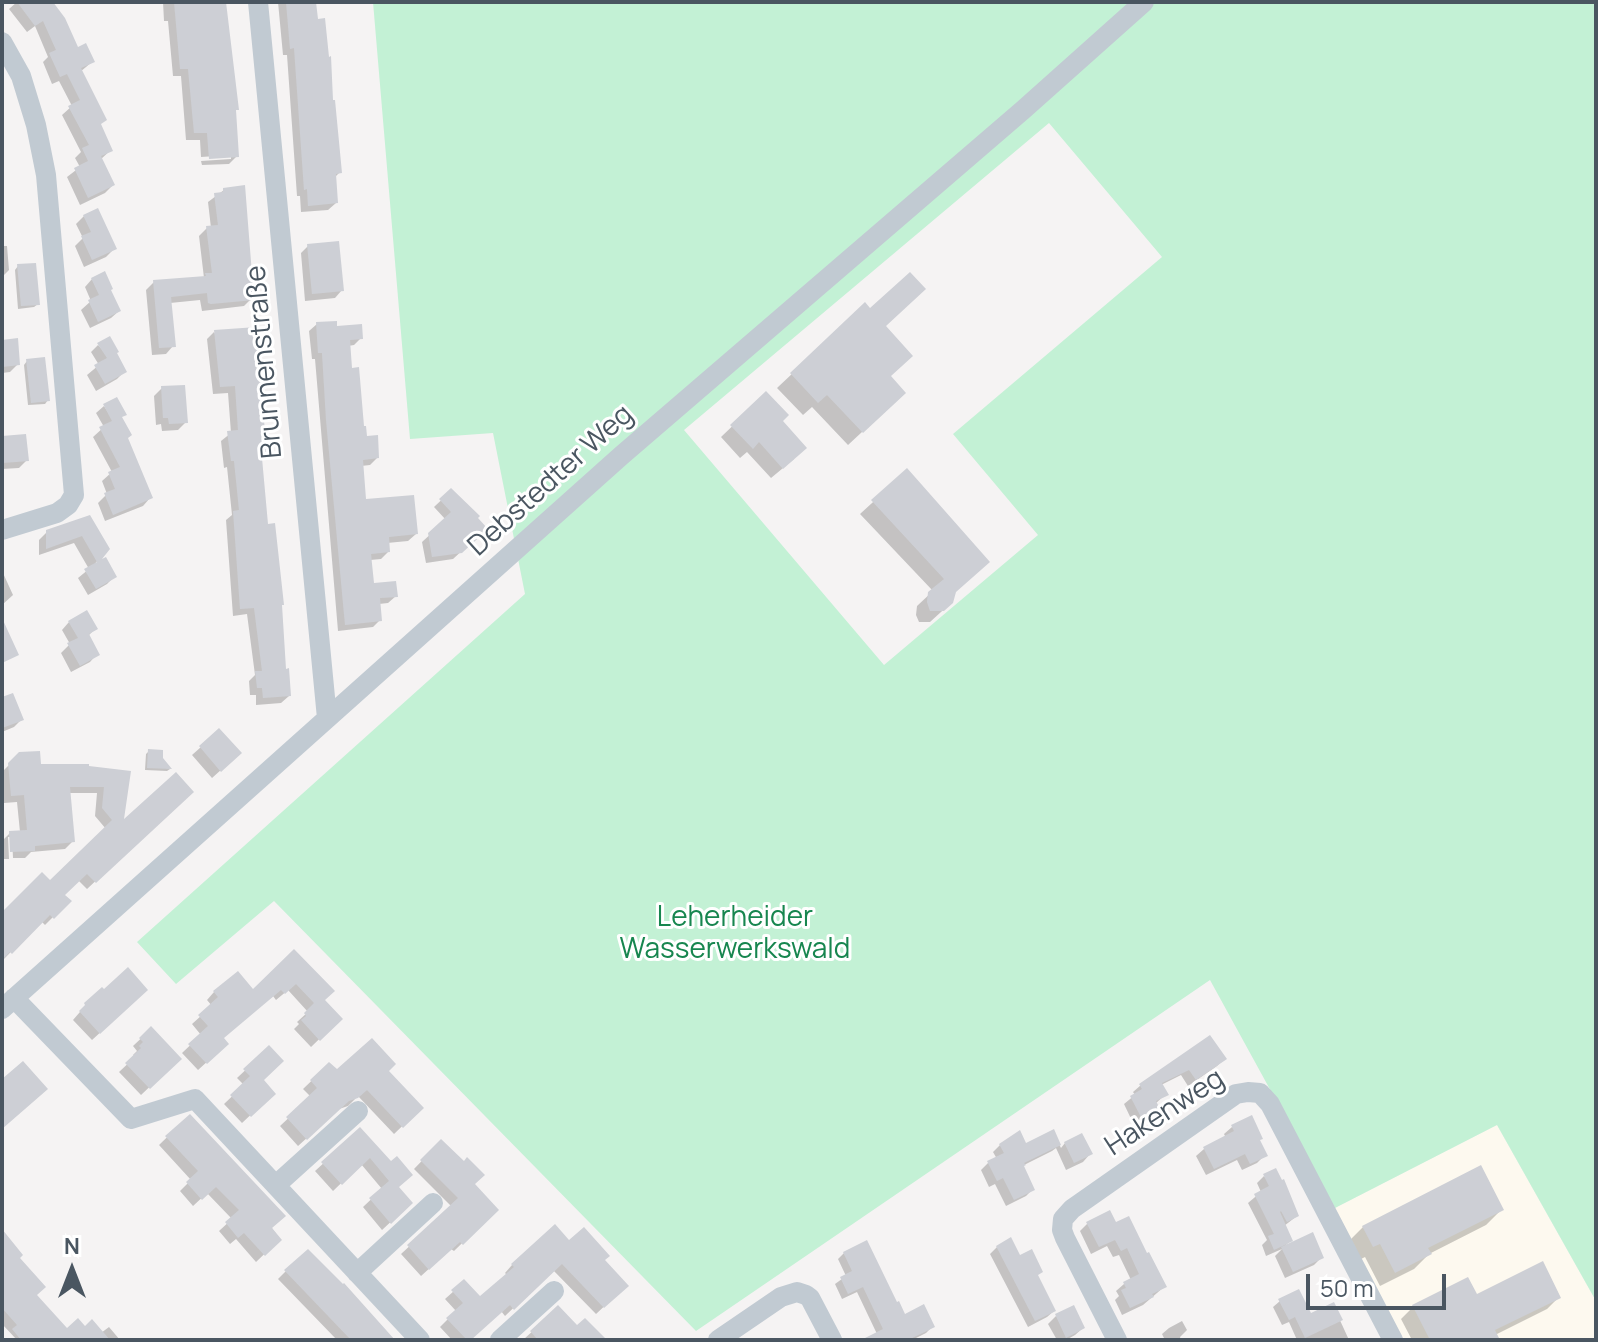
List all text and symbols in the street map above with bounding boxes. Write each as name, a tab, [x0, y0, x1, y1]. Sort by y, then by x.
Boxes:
street label: Brunnenstraße	[240, 264, 290, 460]
street label: Debstedter Weg	[462, 398, 640, 564]
park label: Leherheider Wasserwerkswald	[620, 901, 850, 967]
street label: Hakenweg	[1099, 1062, 1231, 1164]
north arrow	[32, 1230, 112, 1310]
text: N	[64, 1231, 80, 1261]
scale bar	[1310, 1258, 1450, 1308]
text: 50 m	[1320, 1271, 1374, 1304]

